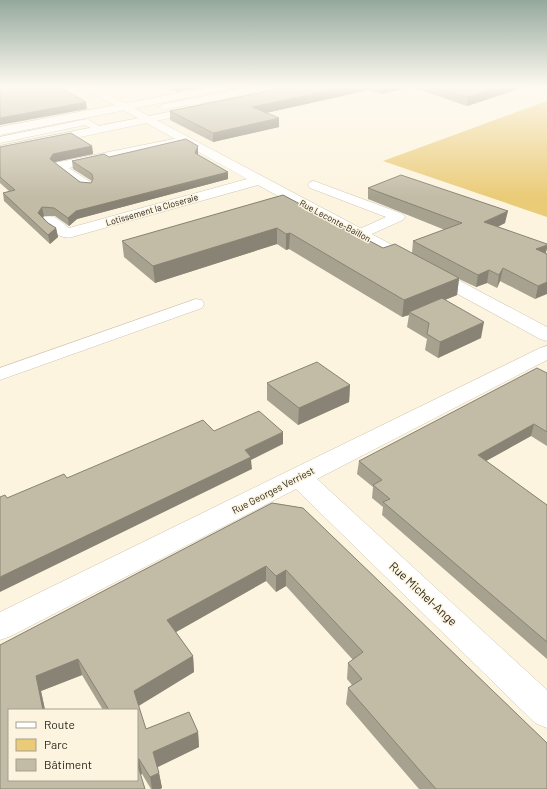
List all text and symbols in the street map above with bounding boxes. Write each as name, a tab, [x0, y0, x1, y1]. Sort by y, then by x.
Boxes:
street label: Lotissement la Closeraie	[104, 191, 200, 228]
street label: Rue Leconte-Baillon	[298, 197, 373, 244]
street label: Rue Georges Verriest	[230, 464, 317, 516]
street label: Rue Michel-Ange	[387, 558, 460, 628]
legend	[8, 709, 138, 781]
text: Route	[44, 717, 75, 731]
text: Parc	[44, 737, 68, 751]
text: Bâtiment	[44, 757, 92, 771]

